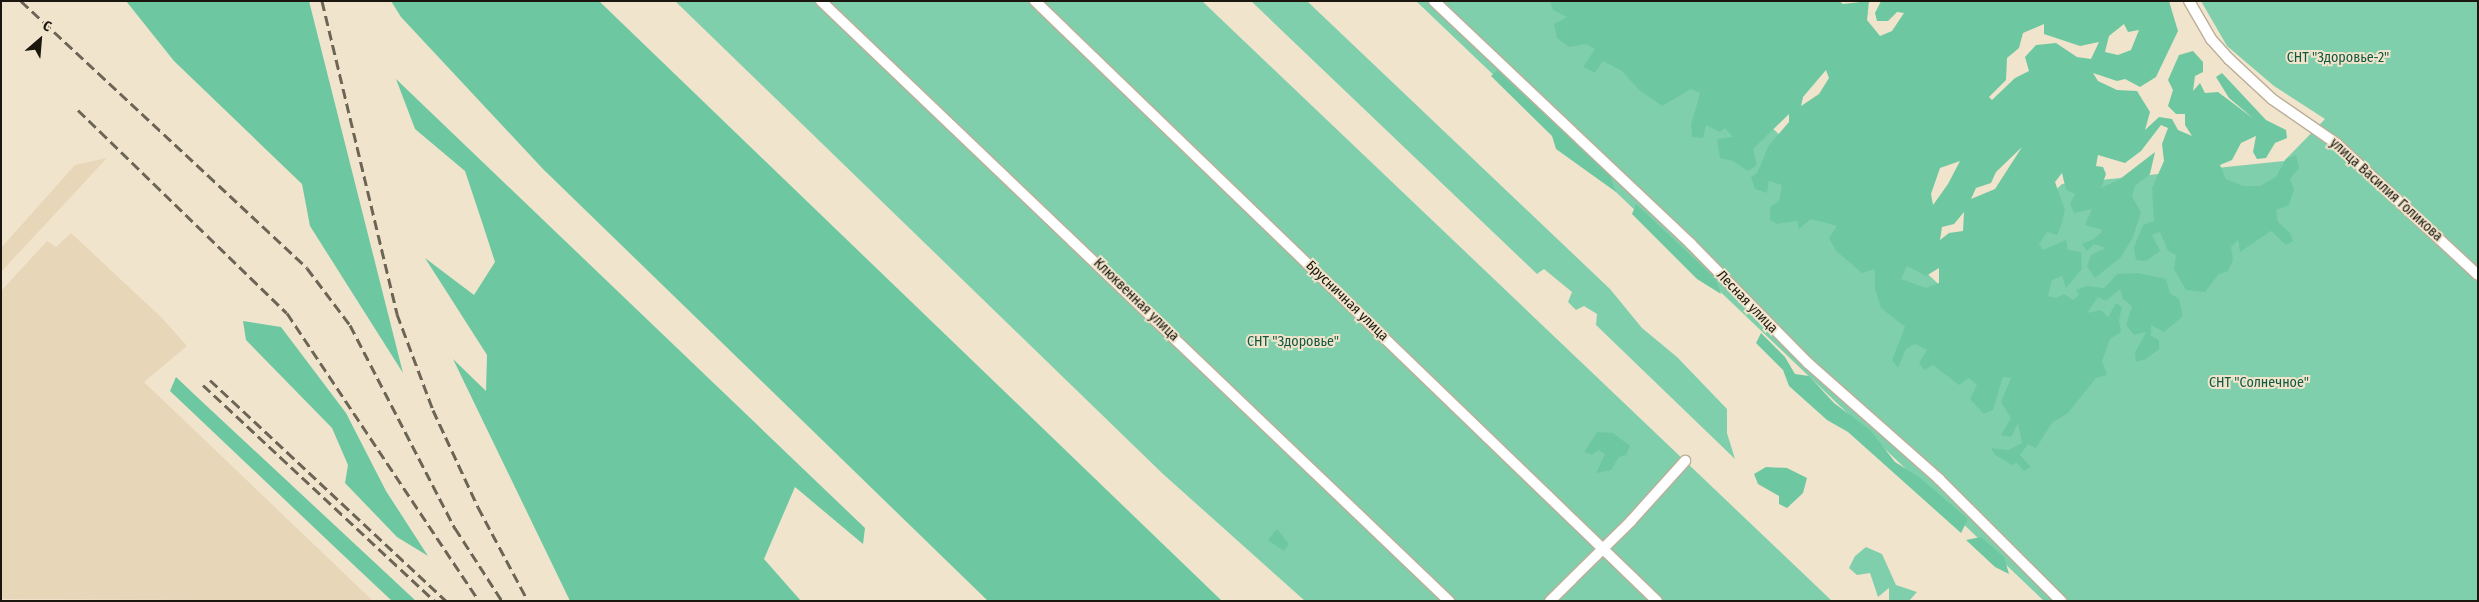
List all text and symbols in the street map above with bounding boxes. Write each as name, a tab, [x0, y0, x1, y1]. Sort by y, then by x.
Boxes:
north arrow	[15, 15, 65, 65]
text: С	[40, 17, 54, 35]
park label: СНТ "Здоровье-2"	[2287, 50, 2389, 66]
street label: улица Василия Голикова	[2326, 135, 2446, 245]
street label: Клюквенная улица	[1090, 255, 1182, 345]
street label: Брусничная улица	[1302, 257, 1392, 345]
street label: Лесная улица	[1713, 267, 1781, 337]
park label: СНТ "Здоровье"	[1247, 334, 1339, 350]
park label: СНТ "Солнечное"	[2209, 375, 2309, 391]

